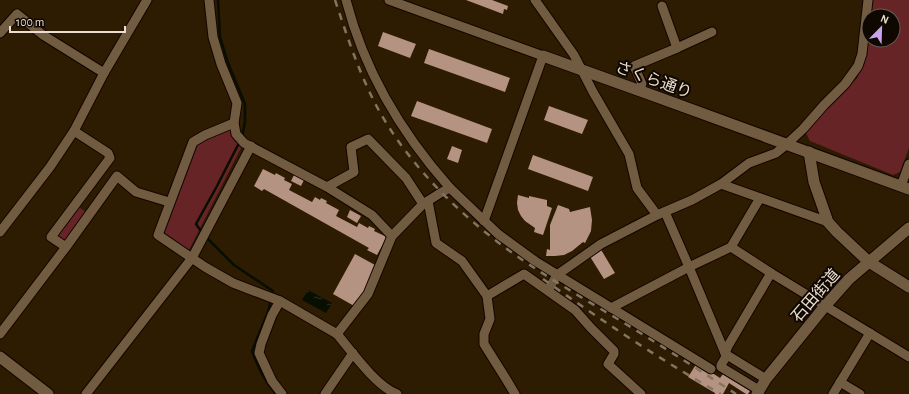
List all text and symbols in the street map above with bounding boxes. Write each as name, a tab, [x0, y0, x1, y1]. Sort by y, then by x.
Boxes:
scale bar	[10, 8, 125, 34]
north arrow	[861, 8, 901, 48]
text: N	[879, 13, 890, 26]
text: 100 m	[16, 16, 44, 28]
street label: さくら通り	[613, 58, 694, 101]
street label: 石田街道	[788, 266, 843, 325]

